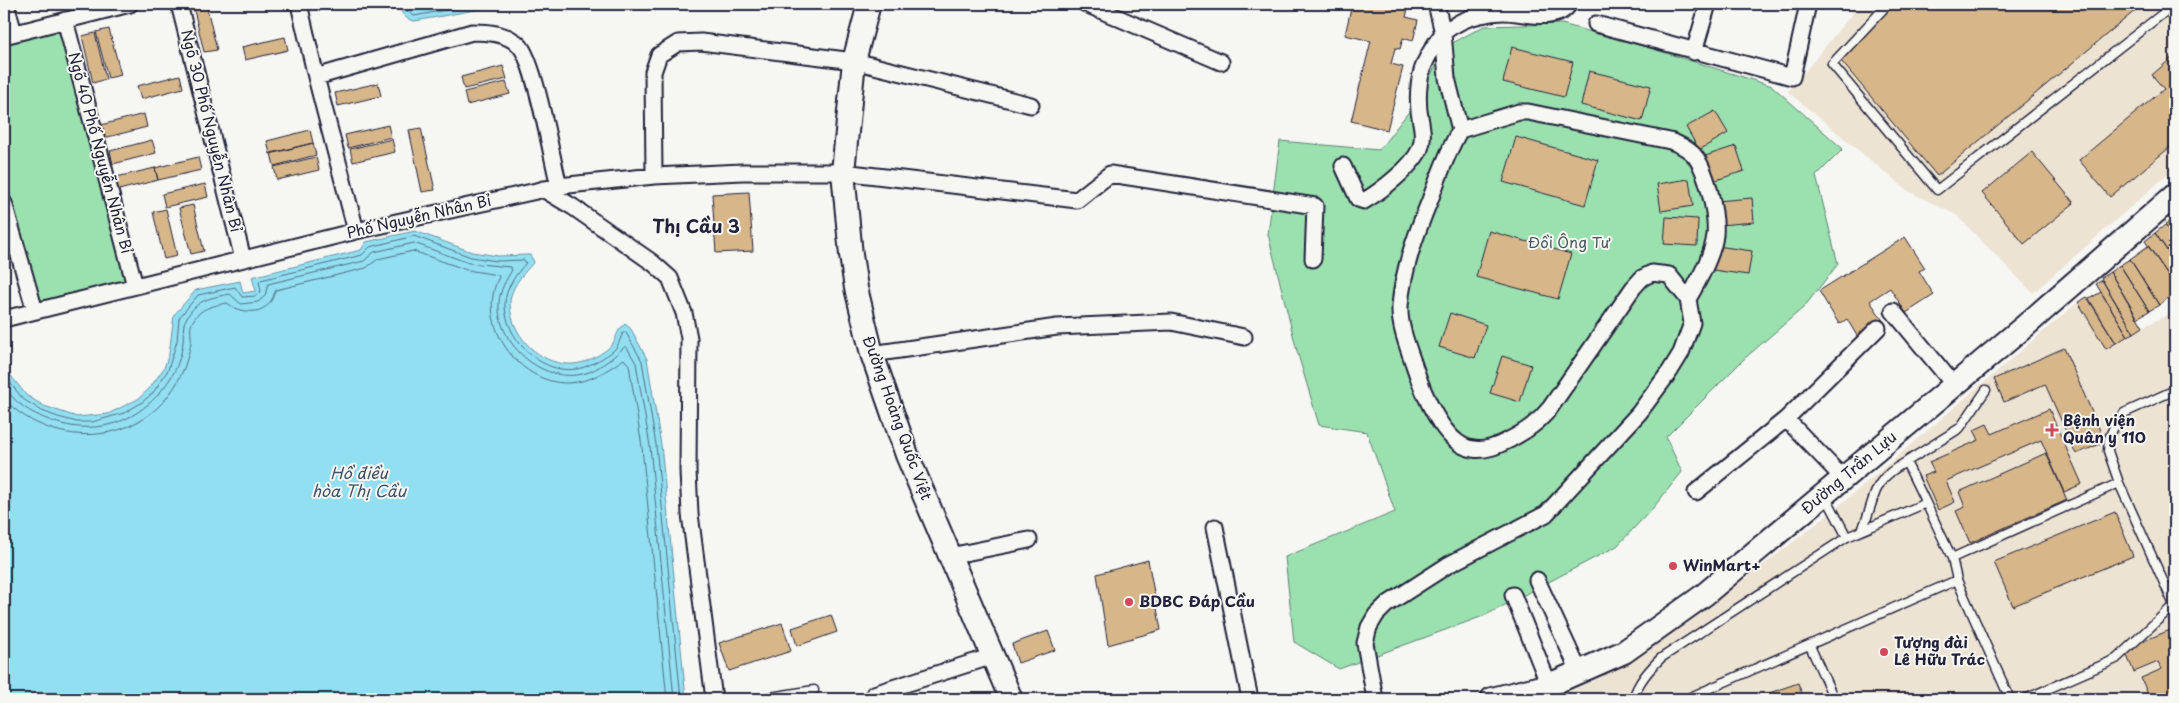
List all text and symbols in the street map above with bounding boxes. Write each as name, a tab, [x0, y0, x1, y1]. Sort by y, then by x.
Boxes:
street label: Ngõ 30 Phố Nguyễn Nhân Bỉ	[176, 27, 249, 234]
street label: Ngõ 40 Phố Nguyễn Nhân Bỉ	[63, 49, 139, 256]
street label: Phố Nguyễn Nhân Bỉ	[344, 188, 493, 243]
district label: Thị Cầu 3	[652, 212, 740, 239]
park label: Đồi Ông Tư	[1528, 230, 1611, 253]
street label: Đường Hoàng Quốc Việt	[858, 332, 939, 503]
place label: Bệnh viện Quân y 110	[2063, 408, 2146, 448]
marker: Bệnh viện Quân y 110	[2045, 423, 2059, 437]
street label: Đường Trần Lựu	[1795, 425, 1901, 519]
water label: Hồ điều hòa Thị Cầu	[312, 460, 408, 502]
place label: WinMart+	[1683, 553, 1761, 576]
marker: WinMart+	[1667, 560, 1679, 572]
place label: BDBC Đáp Cầu	[1139, 589, 1255, 612]
marker: BDBC Đáp Cầu	[1123, 596, 1135, 608]
place label: Tượng đài Lê Hữu Trác	[1894, 630, 1985, 670]
marker: Tượng đài Lê Hữu Trác	[1878, 646, 1890, 658]

